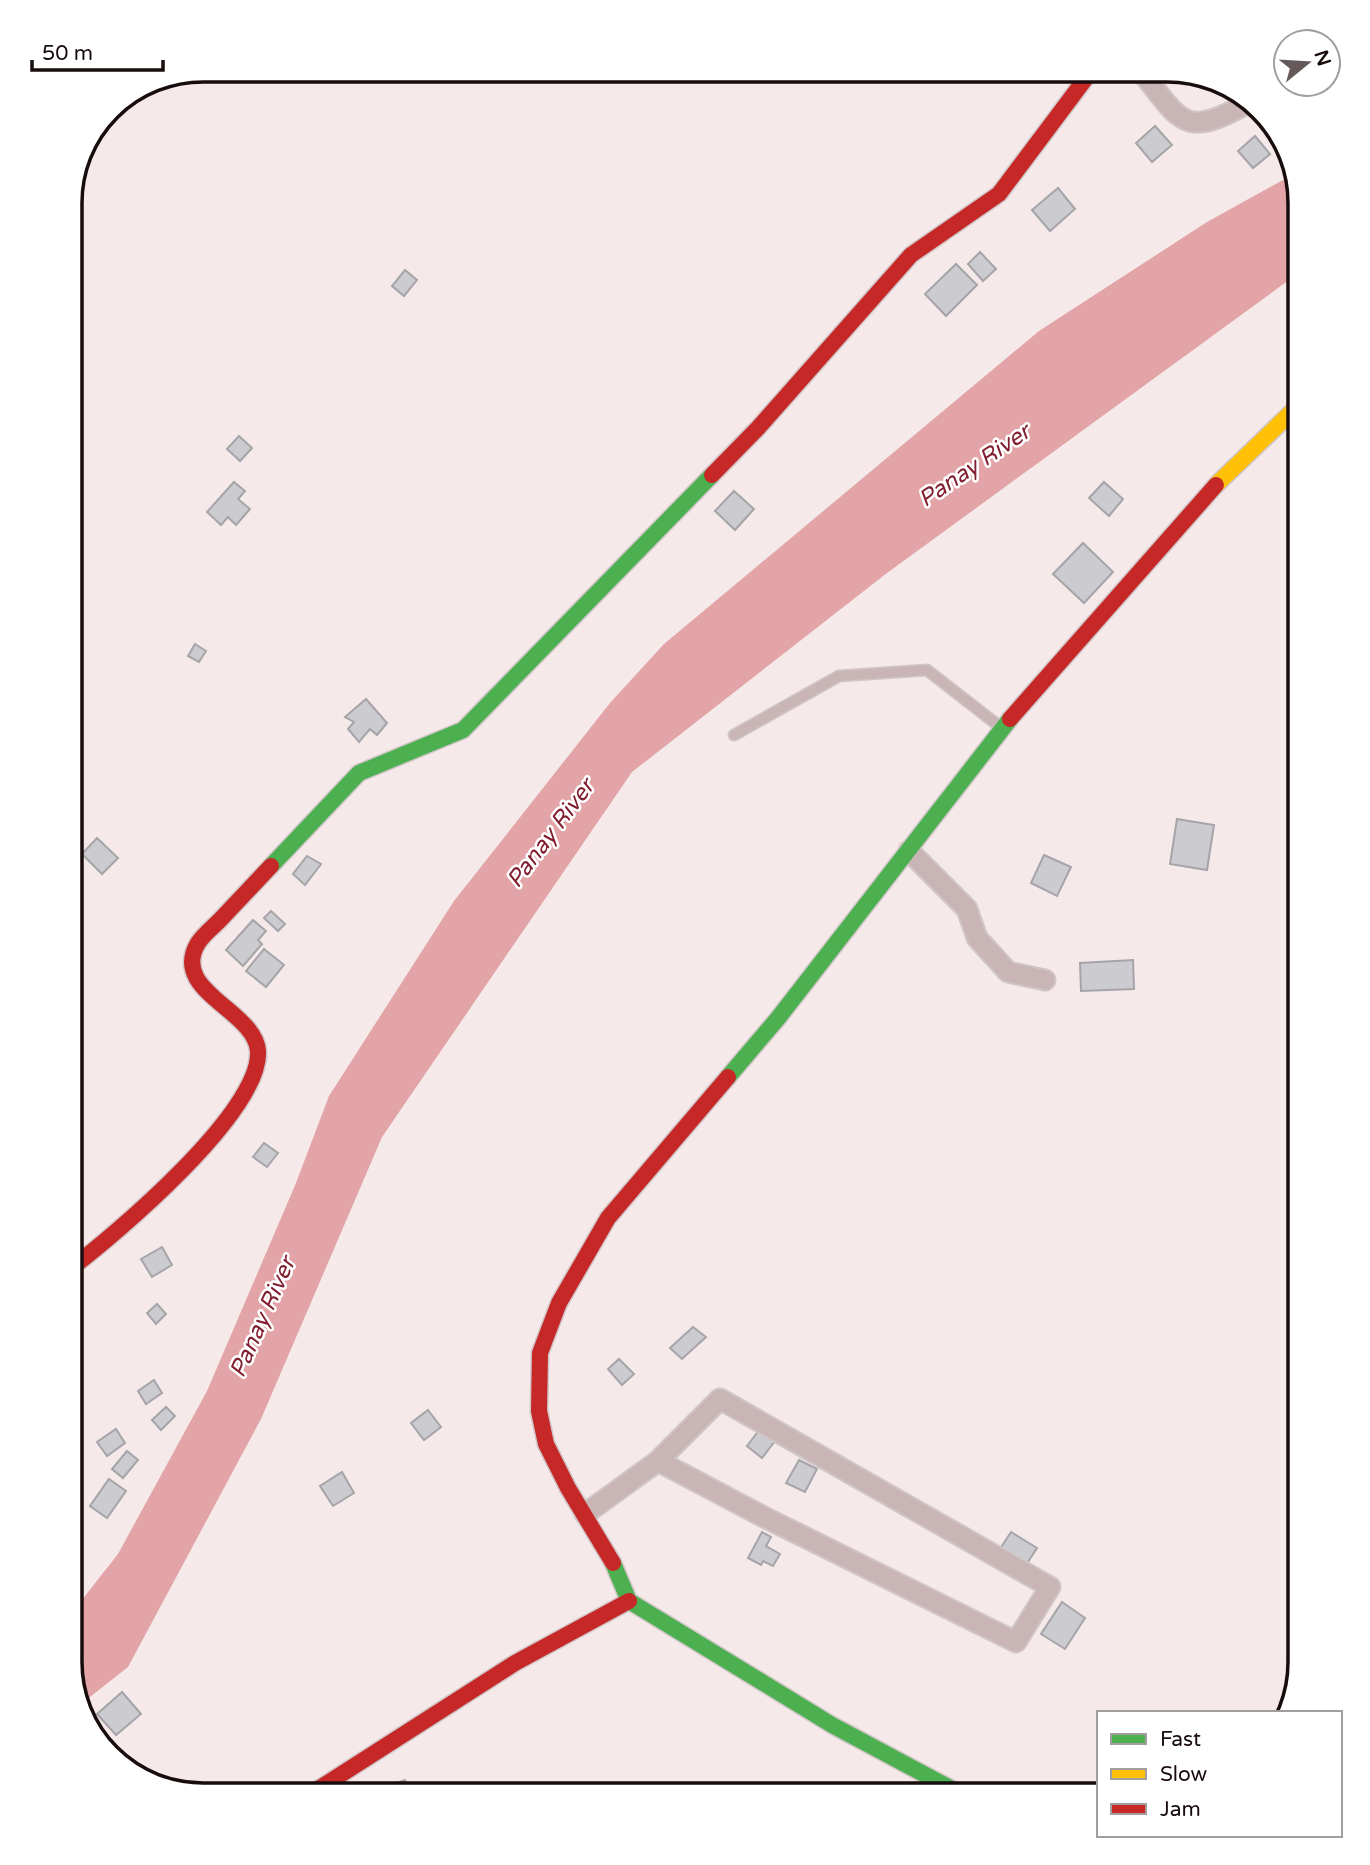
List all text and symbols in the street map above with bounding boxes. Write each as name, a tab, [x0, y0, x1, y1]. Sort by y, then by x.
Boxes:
scale bar	[32, 28, 163, 72]
north arrow	[1272, 28, 1342, 98]
text: 50 m	[42, 41, 93, 66]
text: N	[1309, 47, 1335, 69]
water label: Panay River	[913, 416, 1038, 513]
water label: Panay River	[501, 771, 603, 893]
water label: Panay River	[224, 1250, 303, 1382]
legend	[1097, 1711, 1342, 1837]
text: Fast	[1160, 1727, 1201, 1752]
text: Slow	[1160, 1762, 1208, 1787]
text: Jam	[1160, 1797, 1201, 1822]

